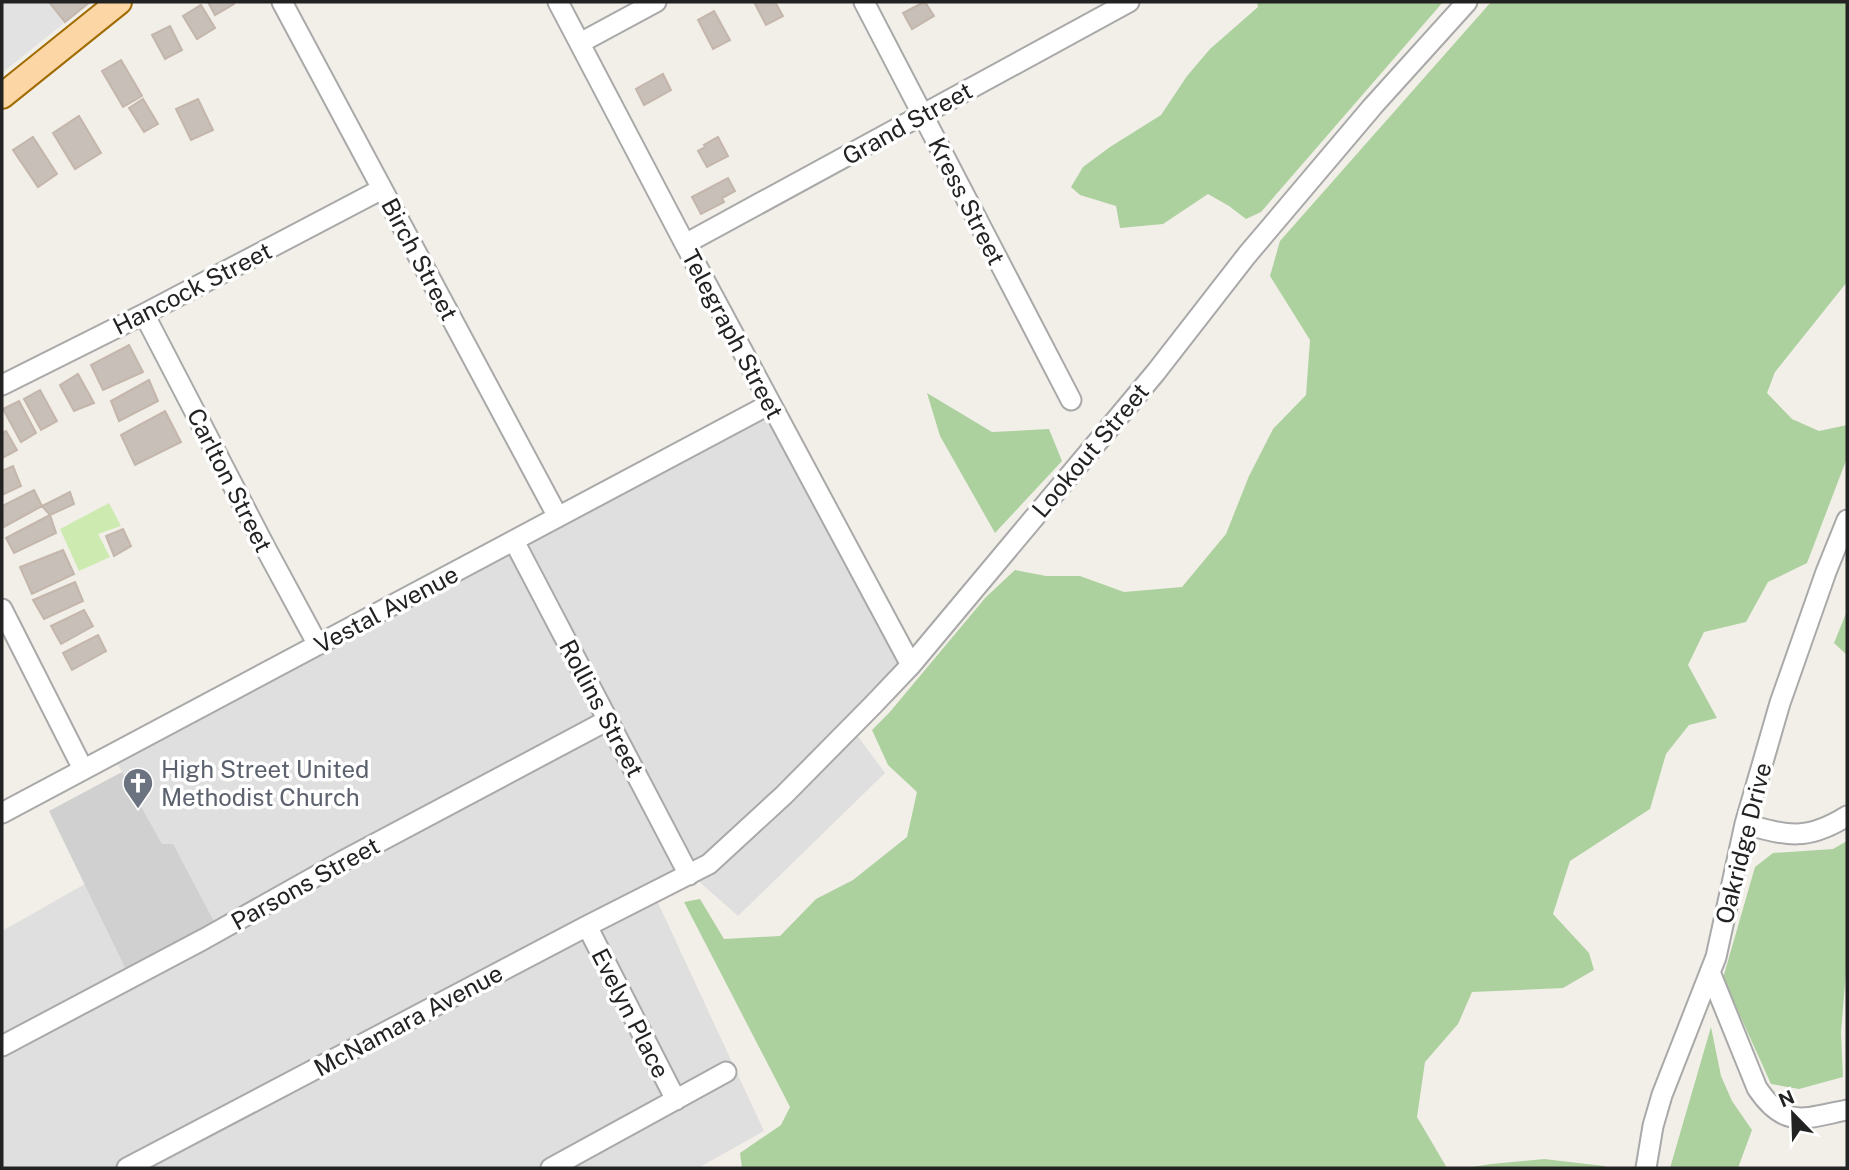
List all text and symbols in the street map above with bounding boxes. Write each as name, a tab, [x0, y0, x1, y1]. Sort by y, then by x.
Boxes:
street label: Grand Street	[837, 76, 977, 170]
street label: Kress Street	[923, 133, 1011, 269]
street label: Birch Street	[376, 193, 464, 325]
street label: Hancock Street	[108, 236, 276, 340]
street label: Telegraph Street	[677, 245, 789, 423]
street label: Lookout Street	[1026, 377, 1154, 523]
street label: Carlton Street	[182, 403, 278, 557]
street label: Vestal Avenue	[309, 559, 463, 659]
street label: Rollins Street	[554, 635, 650, 781]
place label: High Street United Methodist Church	[161, 755, 369, 811]
street label: Oakridge Drive	[1709, 760, 1777, 926]
church icon: High Street United Methodist Church	[121, 766, 155, 810]
street label: Parsons Street	[226, 831, 384, 935]
street label: Evelyn Place	[586, 944, 676, 1082]
street label: McNamara Avenue	[309, 958, 507, 1082]
north arrow	[1758, 1079, 1828, 1149]
text: N	[1775, 1085, 1797, 1111]

